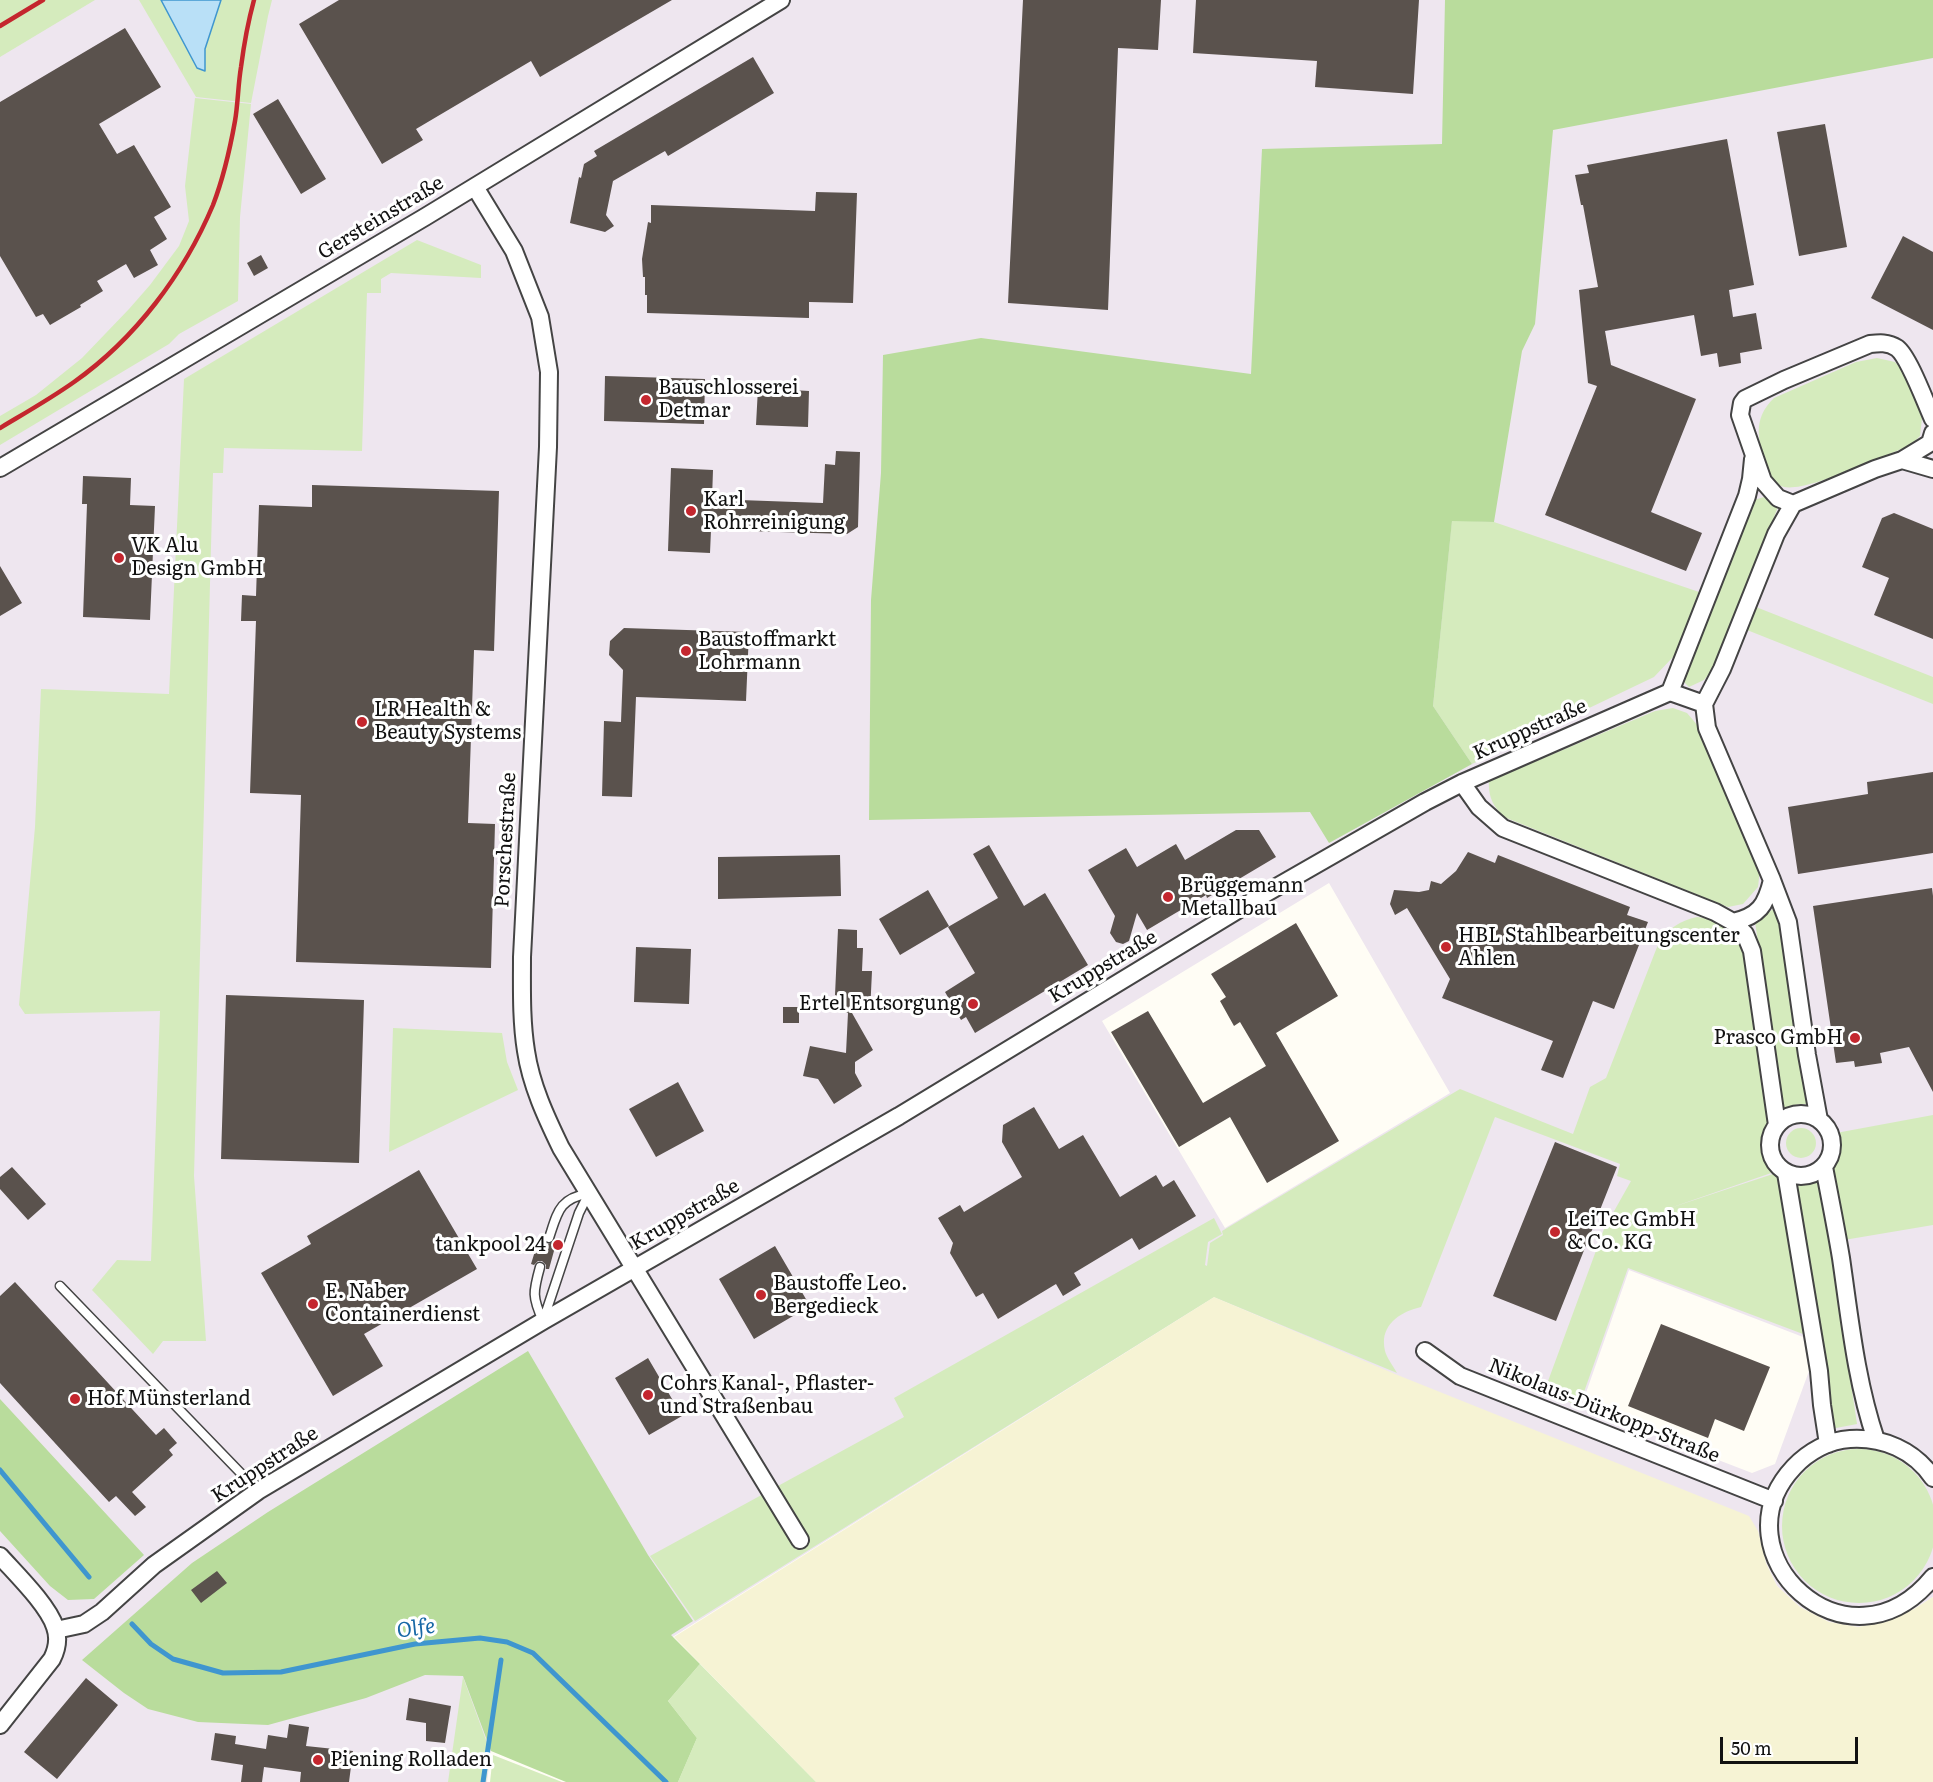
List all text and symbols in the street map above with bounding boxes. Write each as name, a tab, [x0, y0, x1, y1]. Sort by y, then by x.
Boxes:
street label: Gersteinstraße	[314, 171, 448, 265]
place label: Bauschlosserei Detmar	[658, 376, 799, 423]
marker: Bauschlosserei Detmar	[639, 393, 653, 407]
place label: Karl Rohrreinigung	[703, 488, 845, 535]
marker: Karl Rohrreinigung	[684, 504, 698, 518]
place label: VK Alu Design GmbH	[131, 534, 263, 581]
marker: VK Alu Design GmbH	[112, 551, 126, 565]
place label: Baustoffmarkt Lohrmann	[698, 628, 836, 675]
marker: Baustoffmarkt Lohrmann	[679, 644, 693, 658]
street label: Kruppstraße	[1469, 694, 1591, 766]
place label: LR Health & Beauty Systems	[374, 698, 521, 745]
marker: LR Health & Beauty Systems	[355, 715, 369, 729]
street label: Porschestraße	[490, 772, 522, 908]
place label: Brüggemann Metallbau	[1180, 874, 1304, 921]
marker: Brüggemann Metallbau	[1161, 890, 1175, 904]
place label: HBL Stahlbearbeitungscenter Ahlen	[1458, 924, 1740, 971]
street label: Kruppstraße	[1045, 925, 1161, 1009]
marker: HBL Stahlbearbeitungscenter Ahlen	[1439, 940, 1453, 954]
place label: Ertel Entsorgung	[799, 992, 961, 1016]
marker: Ertel Entsorgung	[966, 997, 980, 1011]
place label: Prasco GmbH	[1714, 1026, 1843, 1050]
marker: Prasco GmbH	[1848, 1031, 1862, 1045]
street label: Kruppstraße	[626, 1174, 744, 1256]
place label: LeiTec GmbH & Co. KG	[1567, 1208, 1696, 1255]
marker: LeiTec GmbH & Co. KG	[1548, 1225, 1562, 1239]
place label: tankpool 24	[435, 1233, 546, 1257]
marker: tankpool 24	[551, 1238, 565, 1252]
place label: Baustoffe Leo. Bergedieck	[773, 1272, 908, 1319]
place label: E. Naber Containerdienst	[325, 1280, 480, 1327]
marker: Baustoffe Leo. Bergedieck	[754, 1288, 768, 1302]
marker: E. Naber Containerdienst	[306, 1297, 320, 1311]
street label: Nikolaus-Dürkopp-Straße	[1485, 1354, 1723, 1468]
place label: Cohrs Kanal-, Pflaster- und Straßenbau	[660, 1372, 874, 1419]
place label: Hof Münsterland	[87, 1387, 251, 1411]
marker: Cohrs Kanal-, Pflaster- und Straßenbau	[641, 1388, 655, 1402]
marker: Hof Münsterland	[68, 1392, 82, 1406]
street label: Kruppstraße	[207, 1422, 323, 1508]
water label: Olfe	[395, 1614, 437, 1644]
scale bar	[1723, 1725, 1861, 1763]
text: 50 m	[1731, 1734, 1772, 1761]
place label: Piening Rolladen	[330, 1748, 492, 1772]
marker: Piening Rolladen	[311, 1753, 325, 1767]

